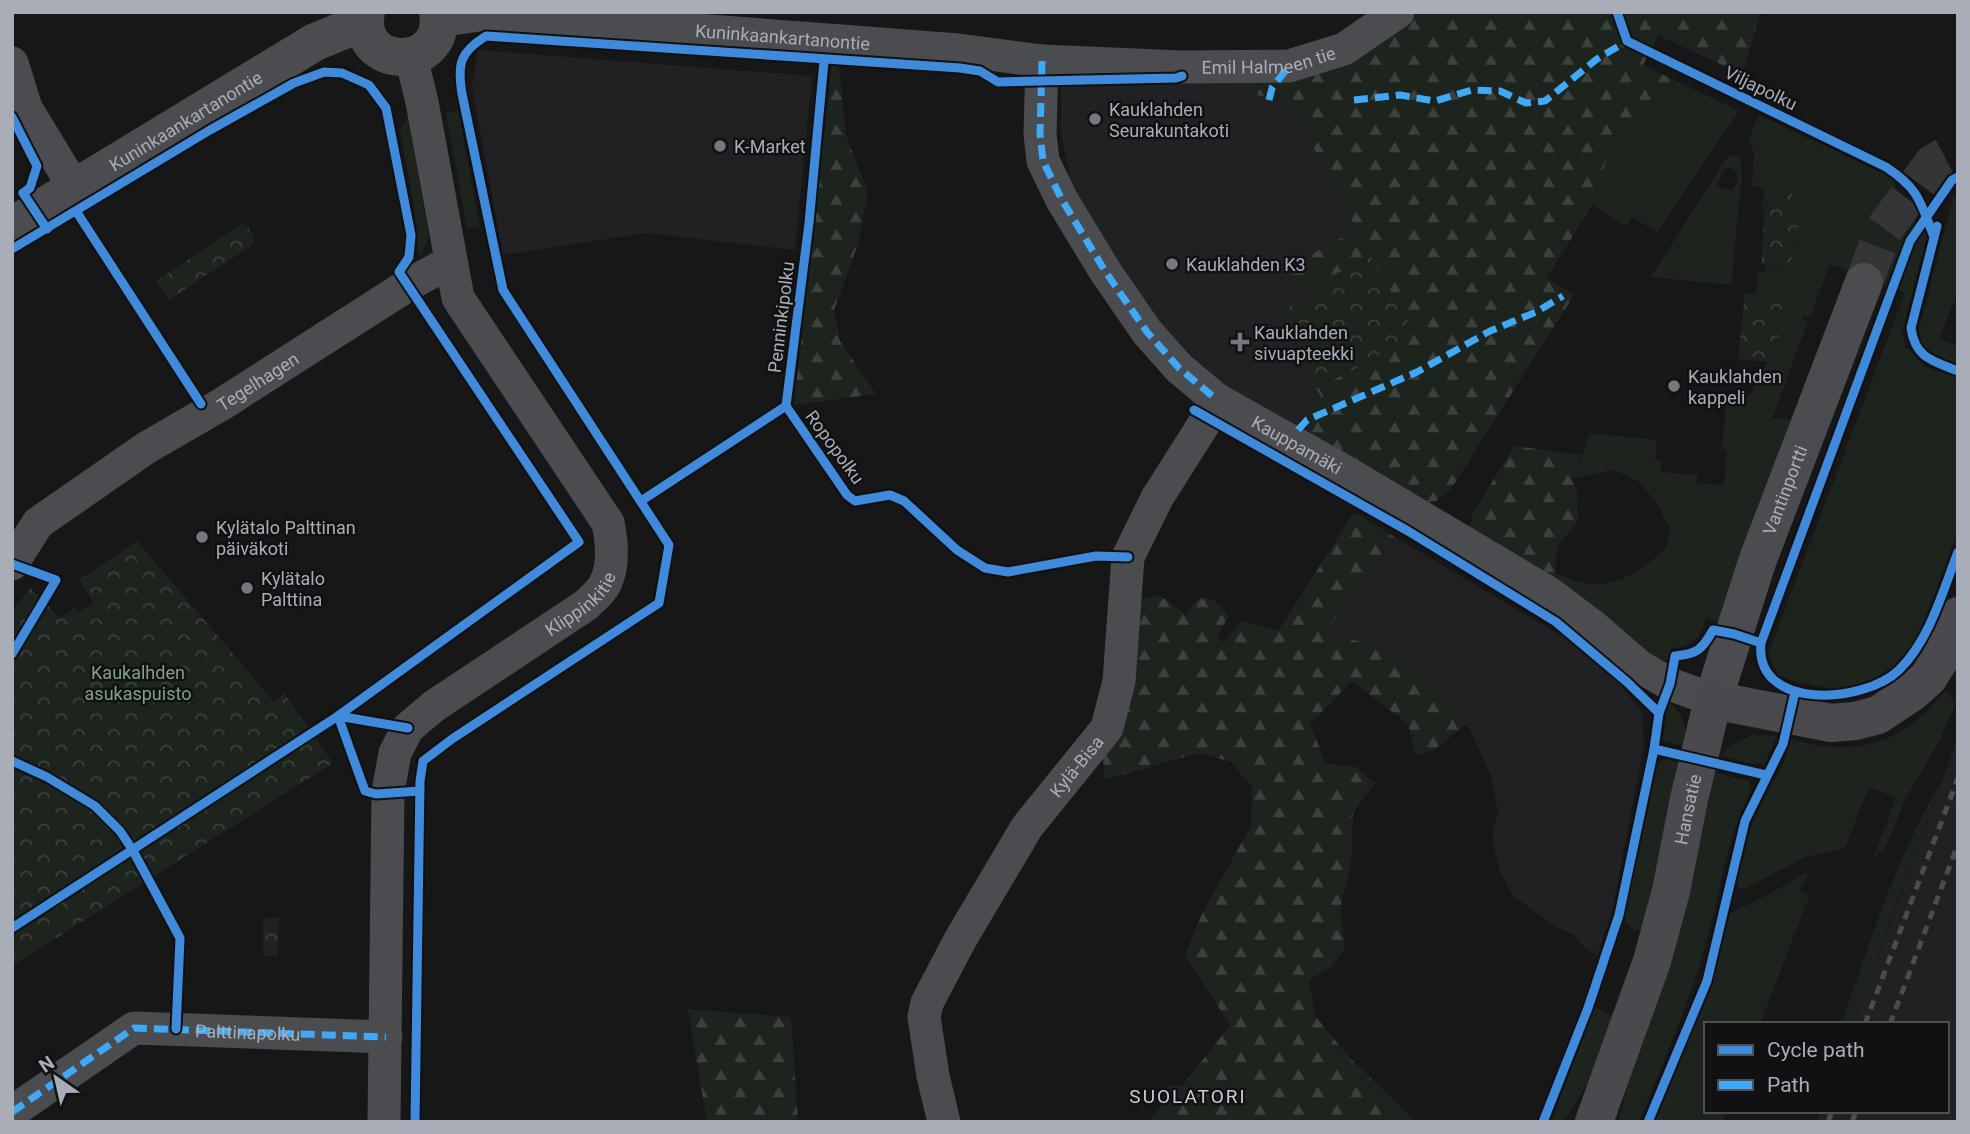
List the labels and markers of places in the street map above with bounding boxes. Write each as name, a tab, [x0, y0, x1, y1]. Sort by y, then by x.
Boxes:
place label: Kauklahden Seurakuntakoti	[1109, 99, 1229, 141]
marker: Kauklahden Seurakuntakoti	[1087, 111, 1103, 127]
place label: K-Market	[734, 136, 806, 157]
marker: K-Market	[712, 138, 728, 154]
place label: Kauklahden K3	[1186, 254, 1306, 275]
marker: Kauklahden K3	[1164, 256, 1180, 272]
place label: Kauklahden sivuapteekki	[1254, 322, 1354, 364]
marker: Kauklahden sivuapteekki	[1232, 334, 1248, 350]
place label: Kauklahden kappeli	[1688, 366, 1782, 408]
marker: Kauklahden kappeli	[1666, 378, 1682, 394]
place label: Kylätalo Palttinan päiväkoti	[216, 517, 356, 559]
marker: Kylätalo Palttinan päiväkoti	[194, 529, 210, 545]
place label: Kylätalo Palttina	[261, 568, 325, 610]
marker: Kylätalo Palttina	[239, 580, 255, 596]

